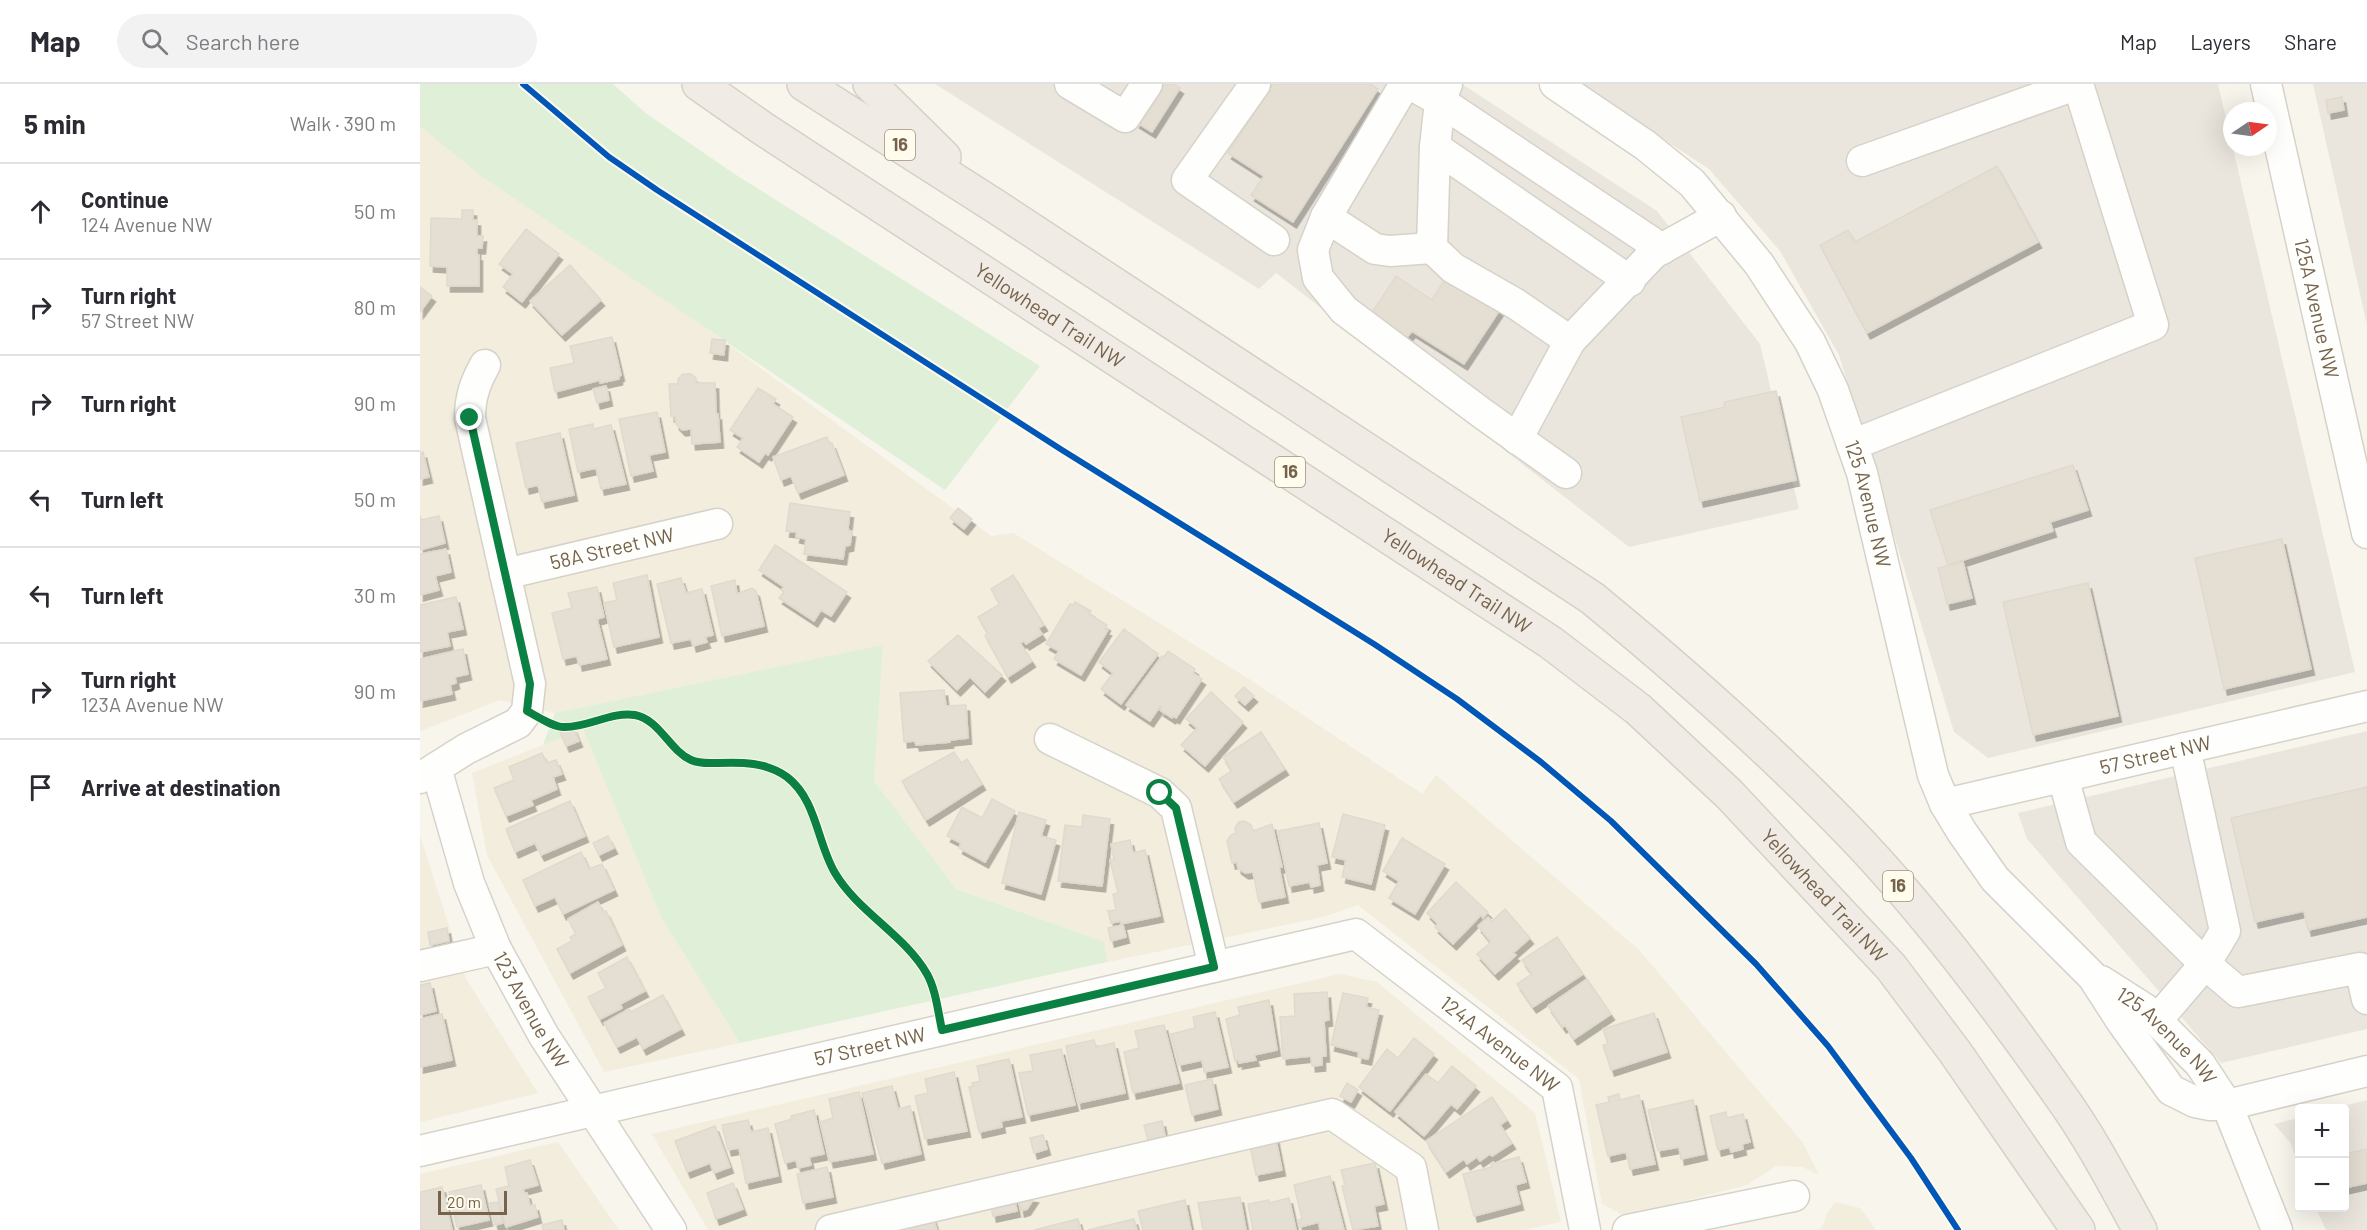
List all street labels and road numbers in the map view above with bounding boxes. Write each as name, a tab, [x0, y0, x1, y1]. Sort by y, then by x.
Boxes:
road number: 16	[885, 130, 915, 160]
street label: 125A Avenue NW	[2290, 236, 2345, 381]
street label: Yellowhead Trail NW	[971, 257, 1130, 372]
street label: 125 Avenue NW	[1840, 437, 1897, 570]
road number: 16	[1275, 457, 1305, 487]
street label: 58A Street NW	[547, 521, 677, 574]
street label: Yellowhead Trail NW	[1378, 523, 1537, 638]
street label: 57 Street NW	[2097, 730, 2214, 779]
street label: Yellowhead Trail NW	[1757, 823, 1893, 967]
road number: 16	[1883, 871, 1913, 901]
street label: 123 Avenue NW	[489, 947, 575, 1073]
street label: 125 Avenue NW	[2113, 981, 2223, 1088]
street label: 124A Avenue NW	[1436, 990, 1565, 1097]
street label: 57 Street NW	[812, 1021, 928, 1070]

